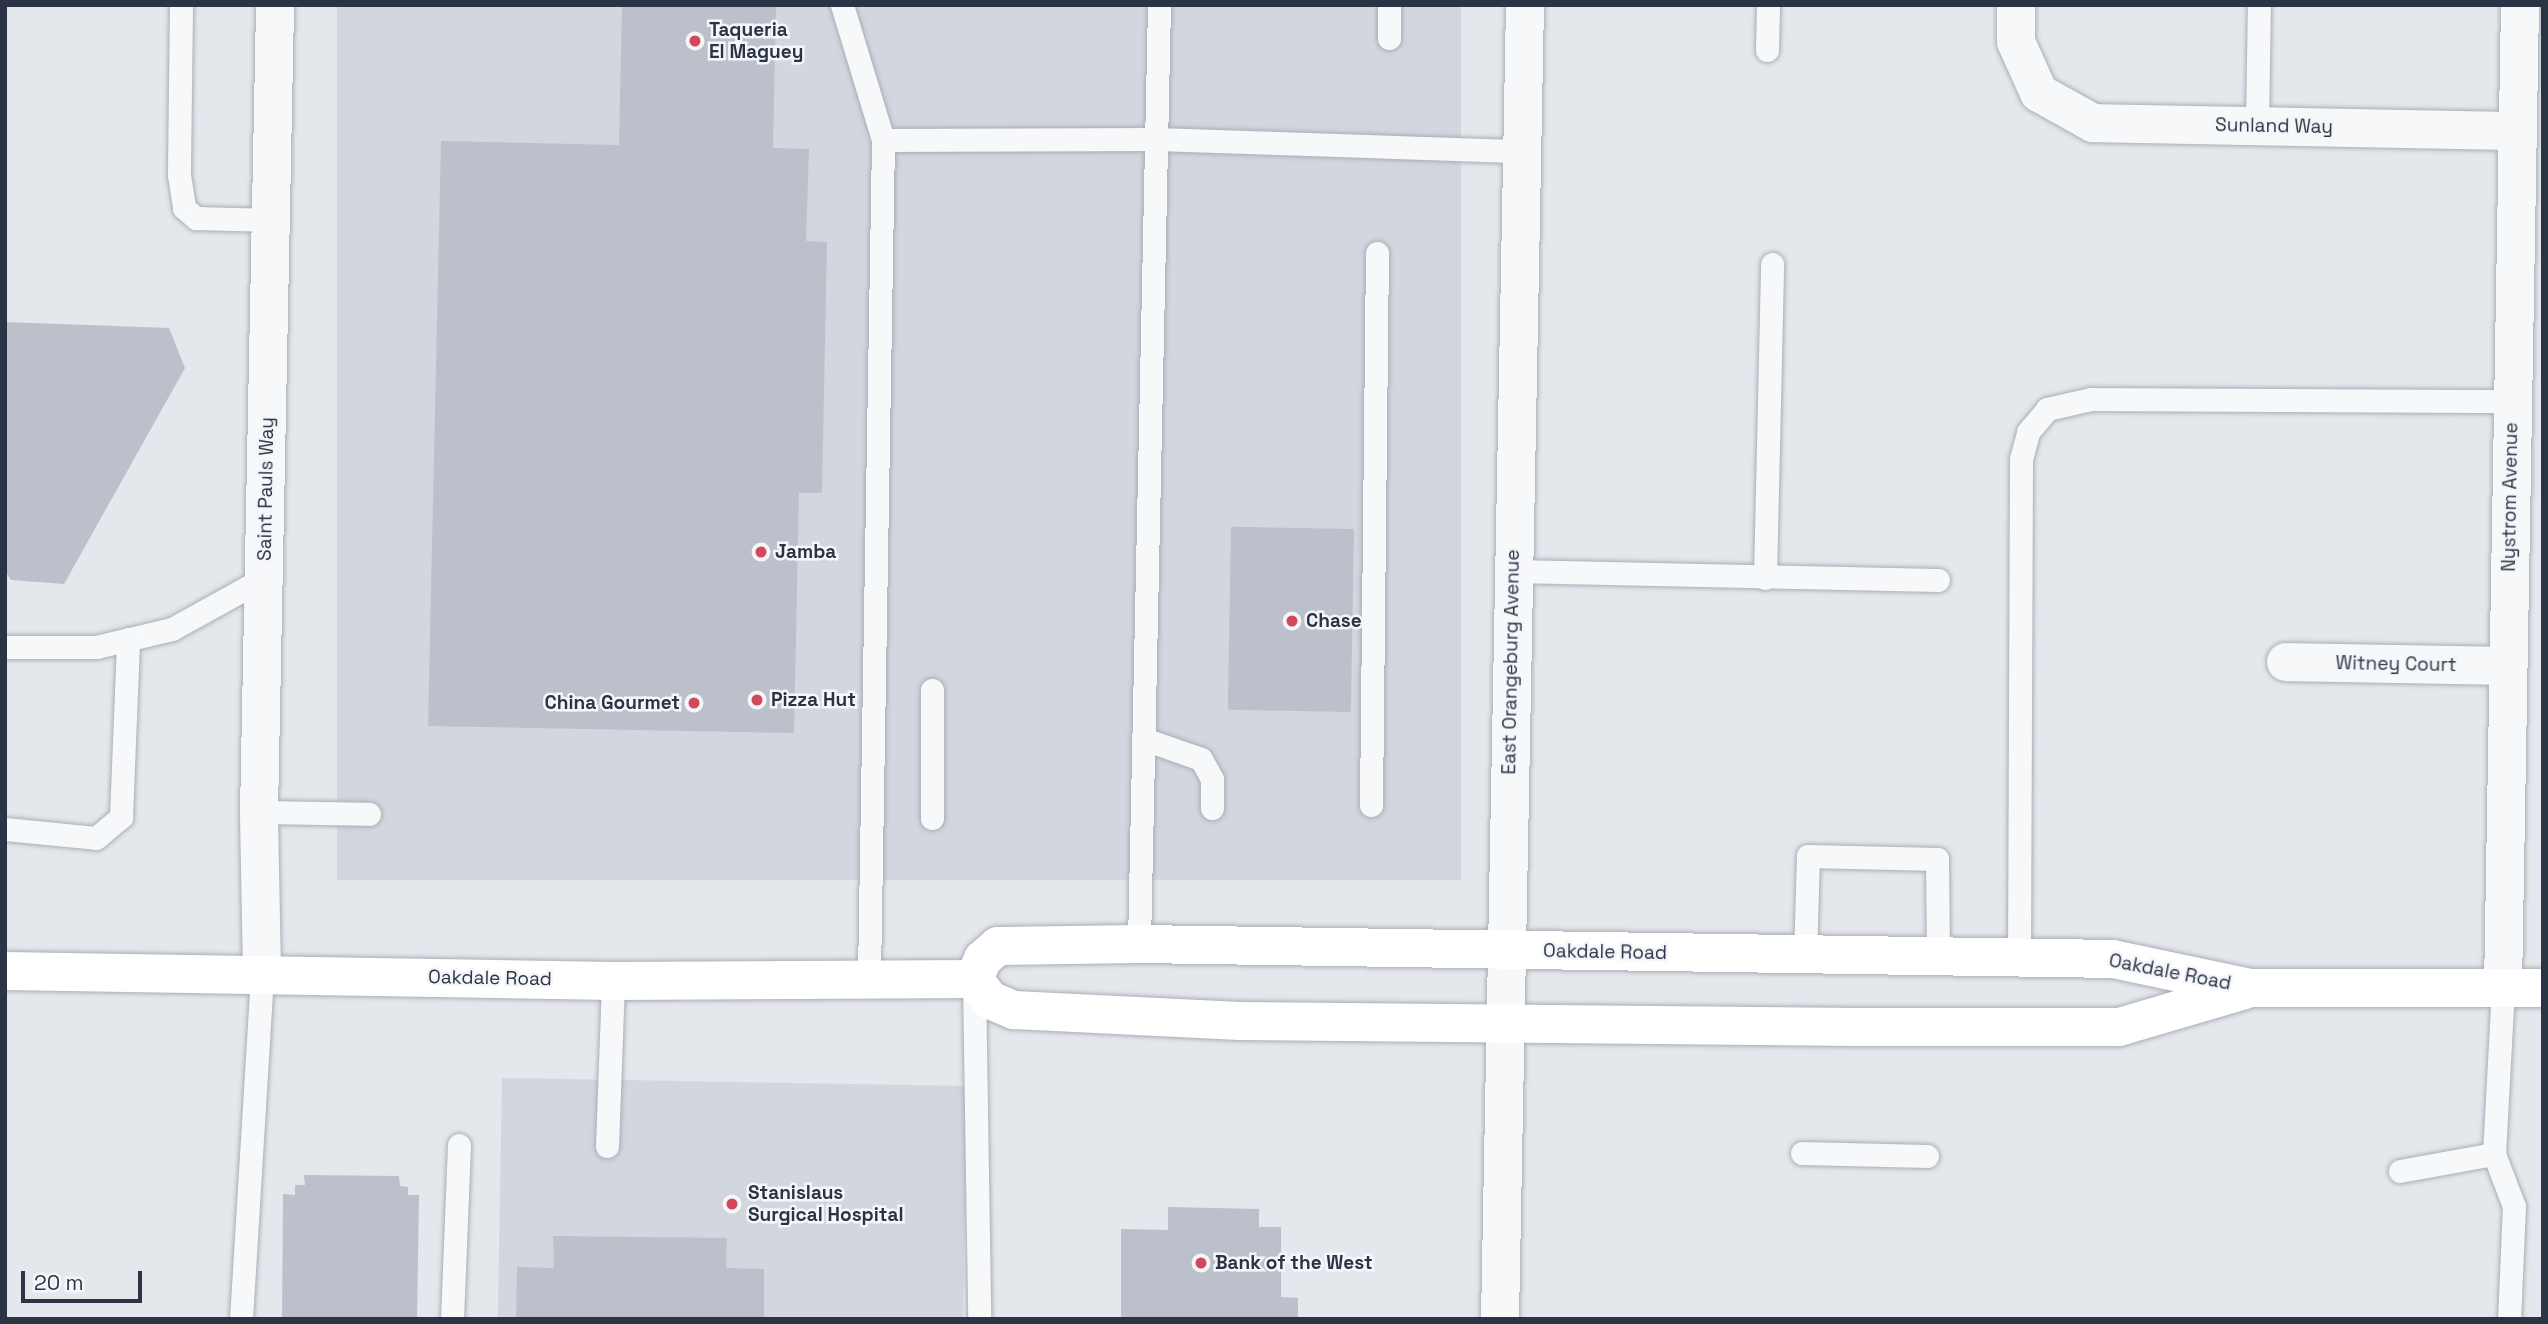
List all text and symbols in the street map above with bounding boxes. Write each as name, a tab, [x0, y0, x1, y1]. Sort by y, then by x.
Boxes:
place label: Taqueria El Maguey	[709, 19, 803, 63]
marker: Taqueria El Maguey	[687, 33, 703, 49]
street label: Sunland Way	[2215, 114, 2333, 138]
street label: Saint Pauls Way	[253, 417, 279, 561]
street label: Nystrom Avenue	[2497, 422, 2523, 572]
place label: Jamba	[775, 541, 836, 563]
marker: Jamba	[753, 544, 769, 560]
street label: East Orangeburg Avenue	[1498, 549, 1524, 775]
place label: Chase	[1306, 610, 1362, 632]
marker: Chase	[1284, 613, 1300, 629]
street label: Witney Court	[2335, 652, 2457, 676]
place label: Pizza Hut	[771, 689, 856, 711]
place label: China Gourmet	[545, 692, 680, 714]
marker: Pizza Hut	[749, 692, 765, 708]
marker: China Gourmet	[686, 695, 702, 711]
street label: Oakdale Road	[1543, 940, 1667, 964]
street label: Oakdale Road	[2107, 949, 2233, 995]
street label: Oakdale Road	[428, 966, 552, 990]
place label: Stanislaus Surgical Hospital	[748, 1182, 903, 1226]
marker: Stanislaus Surgical Hospital	[722, 1194, 742, 1214]
place label: Bank of the West	[1215, 1252, 1373, 1274]
marker: Bank of the West	[1193, 1255, 1209, 1271]
scale bar	[24, 1258, 145, 1302]
text: 20 m	[34, 1269, 84, 1296]

